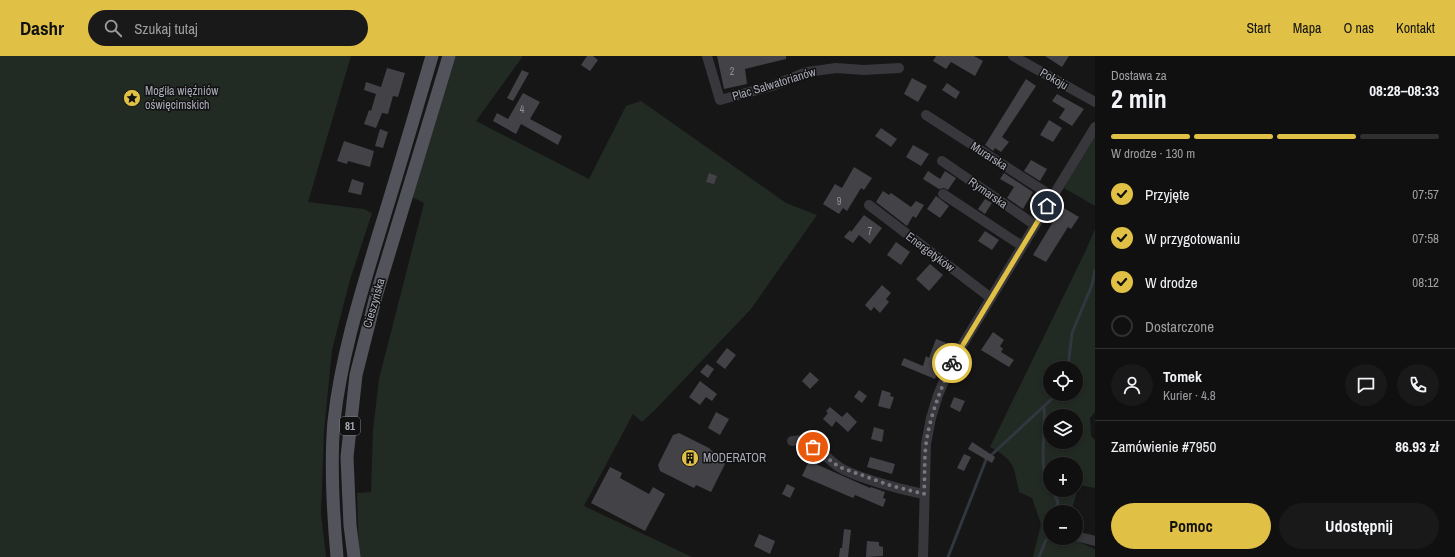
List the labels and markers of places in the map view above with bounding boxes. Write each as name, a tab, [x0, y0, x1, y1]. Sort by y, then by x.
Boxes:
place label: Mogiła więźniów oświęcimskich	[145, 83, 219, 113]
place icon: Mogiła więźniów oświęcimskich	[122, 88, 142, 108]
pin	[1030, 189, 1064, 223]
pin	[796, 430, 830, 464]
building icon: MODERATOR	[680, 448, 700, 468]
place label: MODERATOR	[703, 450, 766, 466]

